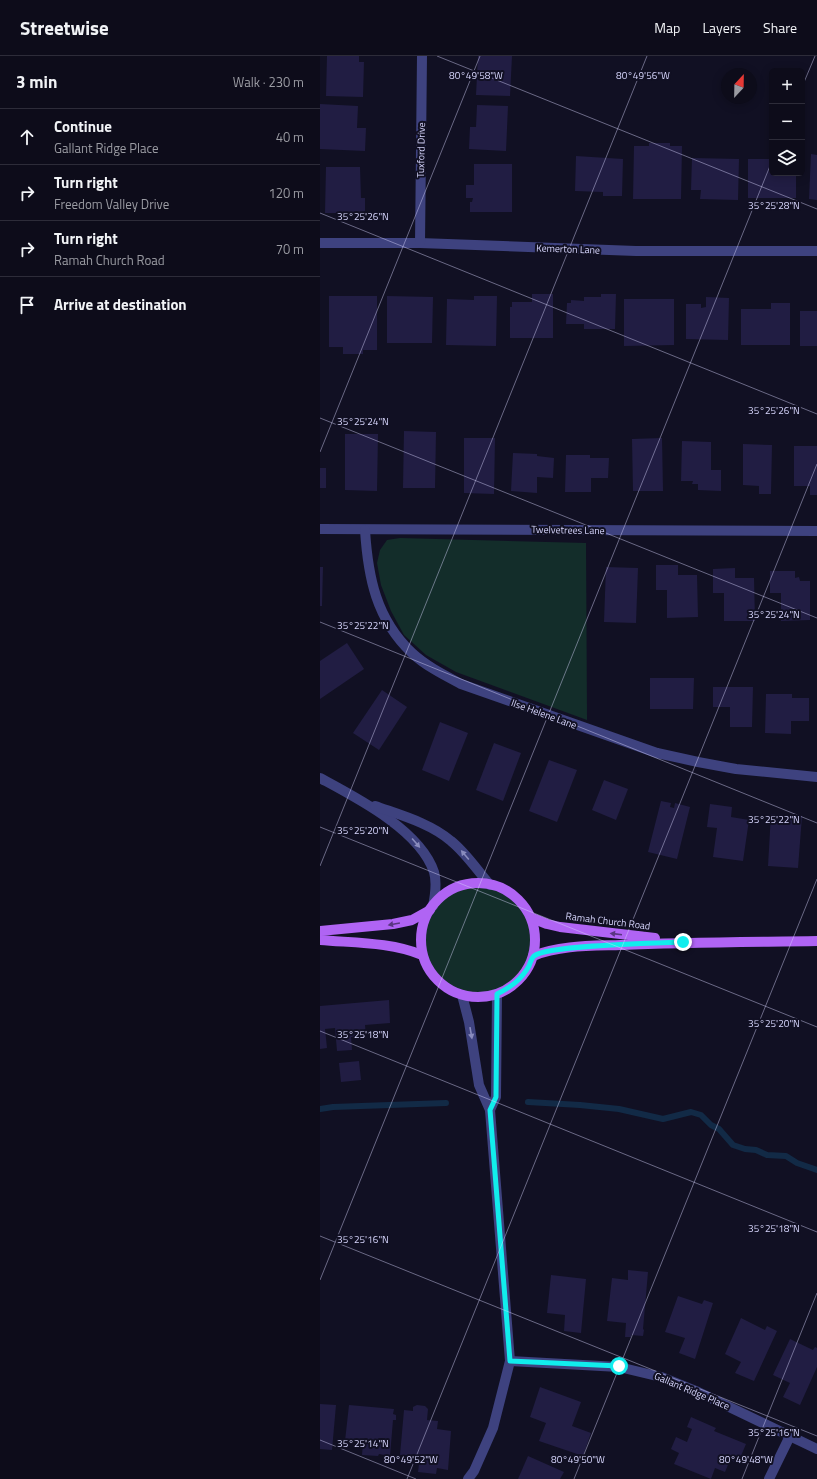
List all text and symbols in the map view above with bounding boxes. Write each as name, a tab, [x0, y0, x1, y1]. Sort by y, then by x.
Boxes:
text: Streetwise	[20, 13, 109, 42]
text: Map	[654, 17, 680, 38]
text: Layers	[702, 17, 741, 38]
text: Share	[763, 17, 797, 38]
text: 80°49'58"W	[449, 68, 503, 83]
text: 80°49'56"W	[616, 68, 670, 83]
north arrow	[721, 68, 757, 104]
map controls	[769, 68, 805, 176]
button: +	[769, 68, 805, 104]
text: 3 min	[16, 69, 57, 95]
text: Walk · 230 m	[233, 72, 304, 92]
button: −	[769, 104, 805, 140]
text: Continue	[54, 115, 112, 138]
street label: Tuxford Drive	[413, 122, 429, 178]
icon: ahead	[16, 126, 38, 148]
text: 40 m	[276, 127, 304, 147]
text: Gallant Ridge Place	[54, 138, 159, 158]
button: layers	[769, 140, 805, 176]
text: Turn right	[54, 171, 118, 194]
icon: right	[16, 182, 38, 204]
text: 120 m	[268, 183, 304, 203]
text: Freedom Valley Drive	[54, 194, 169, 214]
text: 35°25'28"N	[748, 198, 800, 213]
text: 35°25'26"N	[337, 209, 389, 224]
text: Turn right	[54, 227, 118, 250]
icon: right	[16, 238, 38, 260]
text: 70 m	[276, 239, 304, 259]
street label: Kemerton Lane	[536, 240, 600, 258]
text: Ramah Church Road	[54, 250, 165, 270]
text: Arrive at destination	[54, 293, 187, 316]
icon: arrive	[16, 294, 38, 316]
text: 35°25'26"N	[748, 403, 800, 418]
text: 35°25'24"N	[337, 414, 389, 429]
street label: Twelvetrees Lane	[531, 522, 605, 538]
text: 35°25'24"N	[748, 607, 800, 622]
text: 35°25'22"N	[337, 618, 389, 633]
street label: Ilse Helene Lane	[509, 695, 579, 733]
text: 35°25'22"N	[748, 812, 800, 827]
text: 35°25'20"N	[337, 823, 389, 838]
one-way arrow	[411, 838, 420, 849]
one-way arrow	[460, 850, 469, 861]
street label: Ramah Church Road	[565, 908, 651, 934]
one-way arrow	[387, 921, 400, 927]
one-way arrow	[610, 931, 622, 937]
route end	[674, 933, 692, 951]
text: 35°25'20"N	[748, 1016, 800, 1031]
text: 35°25'18"N	[337, 1027, 389, 1042]
one-way arrow	[468, 1027, 474, 1039]
text: 35°25'18"N	[748, 1221, 800, 1236]
text: 35°25'16"N	[337, 1232, 389, 1247]
route start	[610, 1357, 628, 1375]
street label: Gallant Ridge Place	[652, 1368, 732, 1414]
text: 35°25'16"N	[748, 1425, 800, 1440]
text: 35°25'14"N	[337, 1436, 389, 1451]
text: 80°49'52"W	[384, 1452, 438, 1467]
text: 80°49'50"W	[551, 1452, 605, 1467]
text: 80°49'48"W	[719, 1452, 773, 1467]

